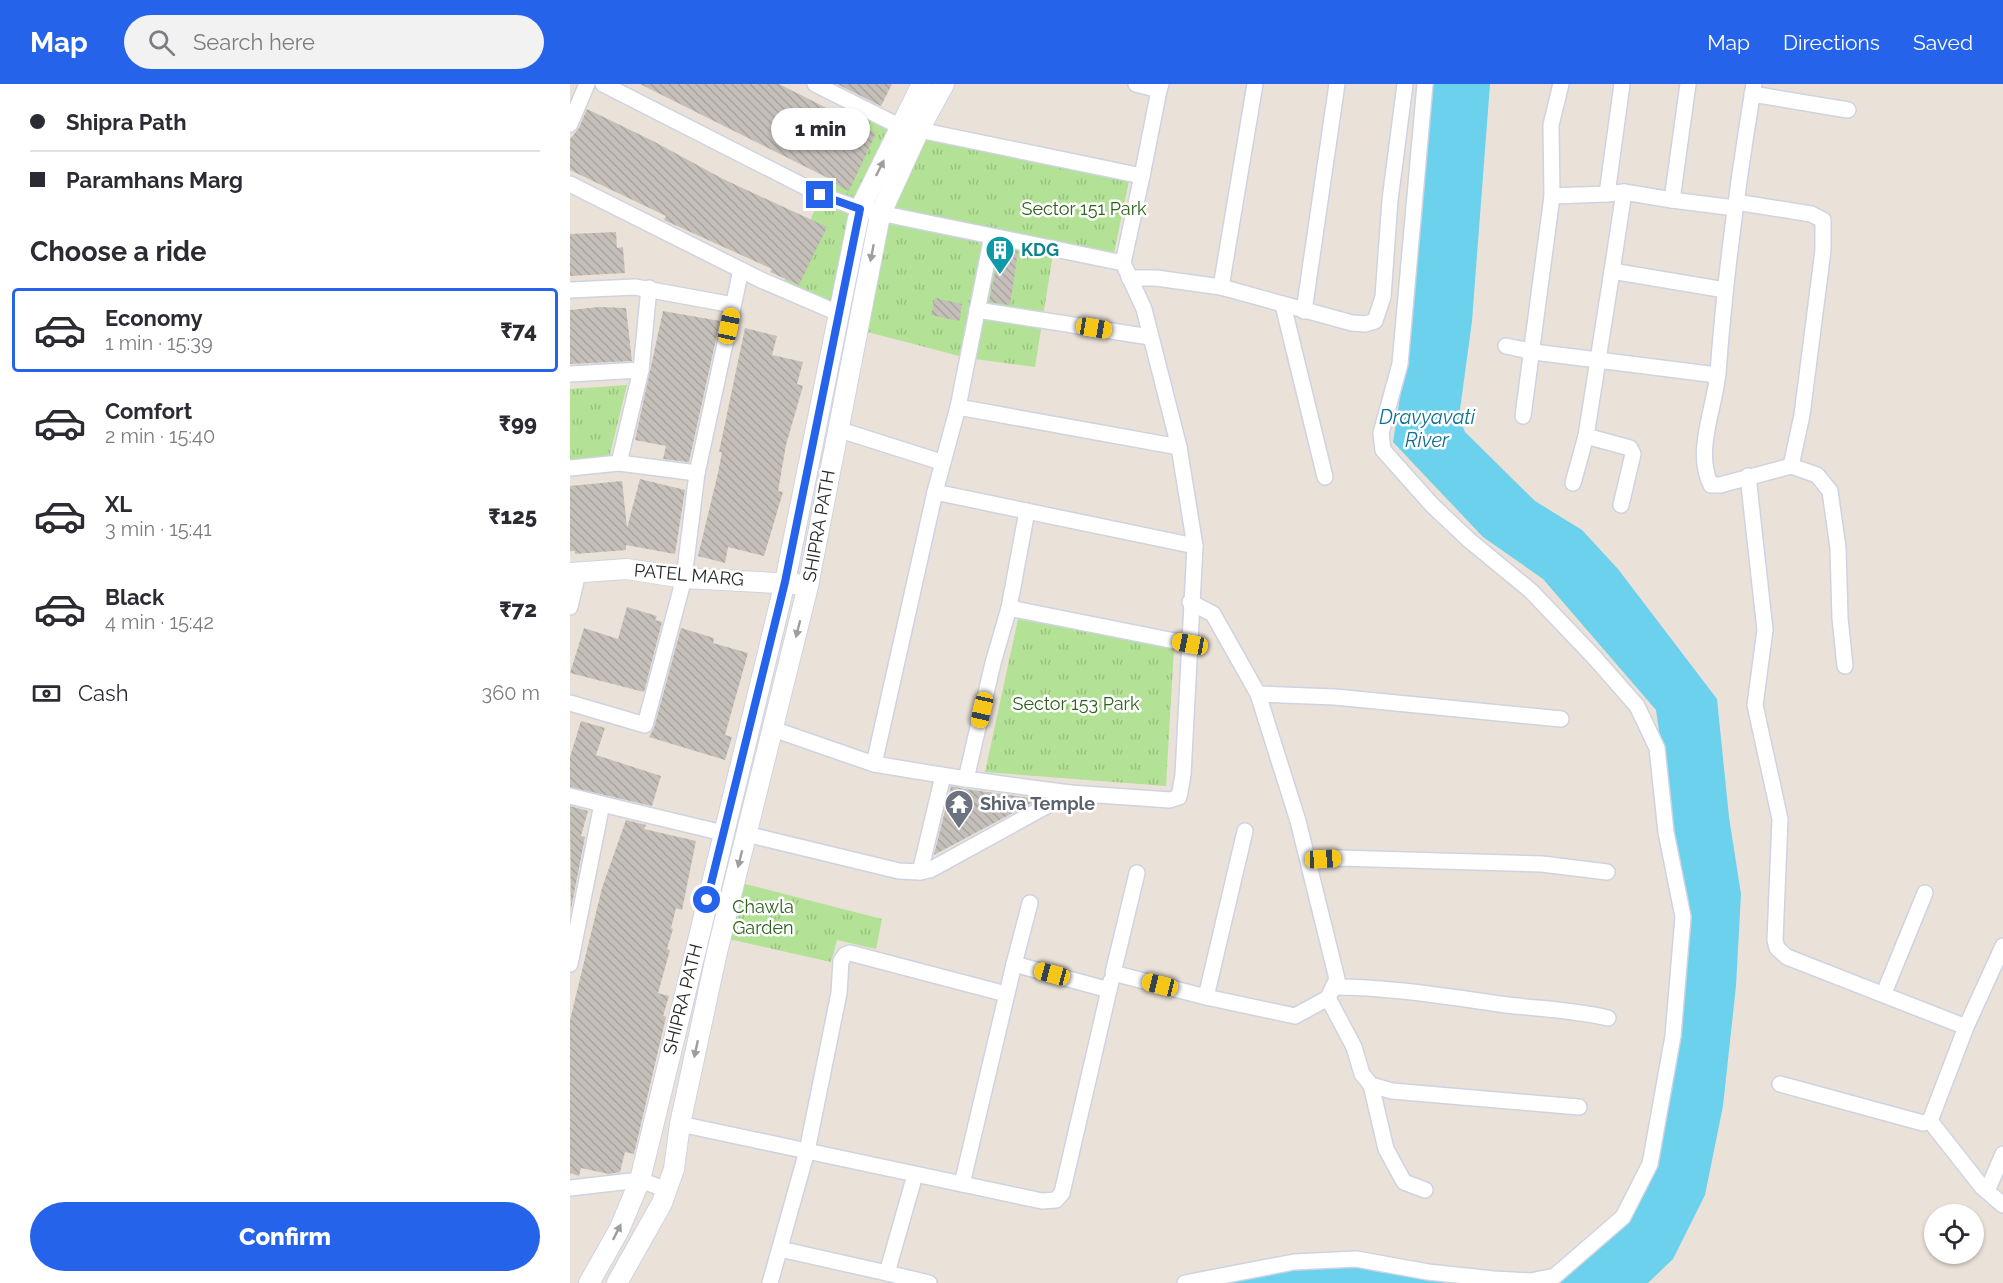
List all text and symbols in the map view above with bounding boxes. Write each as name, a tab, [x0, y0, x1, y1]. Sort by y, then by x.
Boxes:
search box	[124, 15, 544, 69]
text: Map	[30, 26, 88, 59]
icon: search	[145, 26, 178, 59]
text: Search here	[193, 29, 315, 55]
text: Map	[1707, 30, 1750, 55]
text: Directions	[1783, 30, 1880, 55]
text: Saved	[1913, 30, 1973, 55]
callout: 1 min	[770, 108, 870, 150]
text: Shipra Path	[66, 109, 186, 135]
text: 1 min	[795, 117, 846, 141]
one-way arrow	[875, 160, 885, 177]
text: Paramhans Marg	[66, 167, 243, 193]
route end	[806, 181, 833, 208]
park label: Sector 151 Park	[1021, 198, 1147, 219]
building icon: KDG	[984, 234, 1016, 276]
text: Choose a ride	[30, 236, 206, 267]
place label: KDG	[1021, 239, 1059, 260]
one-way arrow	[867, 243, 876, 262]
icon: car	[33, 303, 87, 357]
text: Economy	[105, 305, 203, 331]
car	[716, 307, 742, 345]
car	[1075, 316, 1113, 340]
text: ₹74	[500, 317, 537, 343]
text: 1 min · 15:39	[105, 331, 213, 355]
icon: car	[33, 396, 87, 450]
text: Comfort	[105, 398, 192, 424]
water label: Dravyavati River	[1379, 405, 1476, 452]
text: ₹99	[499, 410, 537, 436]
text: 2 min · 15:40	[105, 424, 215, 448]
street label: SHIPRA PATH	[798, 468, 839, 584]
icon: car	[33, 489, 87, 543]
text: XL	[105, 491, 132, 517]
text: ₹125	[488, 503, 537, 529]
text: 3 min · 15:41	[105, 517, 212, 541]
street label: PATEL MARG	[633, 559, 745, 590]
icon: car	[33, 582, 87, 636]
text: Black	[105, 584, 164, 610]
text: ₹72	[499, 596, 537, 622]
text: 4 min · 15:42	[105, 610, 214, 634]
one-way arrow	[792, 620, 802, 639]
car	[1171, 632, 1209, 656]
icon: cash	[30, 677, 63, 710]
text: Cash	[78, 680, 129, 706]
text: 360 m	[482, 681, 540, 705]
car	[969, 690, 995, 730]
park label: Sector 153 Park	[1013, 693, 1140, 714]
temple icon: Shiva Temple	[943, 788, 975, 830]
place label: Shiva Temple	[980, 793, 1095, 814]
car	[1305, 849, 1341, 869]
one-way arrow	[734, 850, 744, 868]
route start	[693, 886, 720, 913]
park label: Chawla Garden	[732, 896, 794, 938]
street label: SHIPRA PATH	[659, 941, 706, 1056]
car	[1032, 961, 1072, 987]
car	[1140, 972, 1180, 998]
one-way arrow	[691, 1040, 700, 1059]
button: Confirm	[30, 1202, 540, 1271]
map controls	[1924, 1204, 1984, 1264]
button: locate	[1924, 1204, 1984, 1264]
one-way arrow	[612, 1223, 622, 1240]

